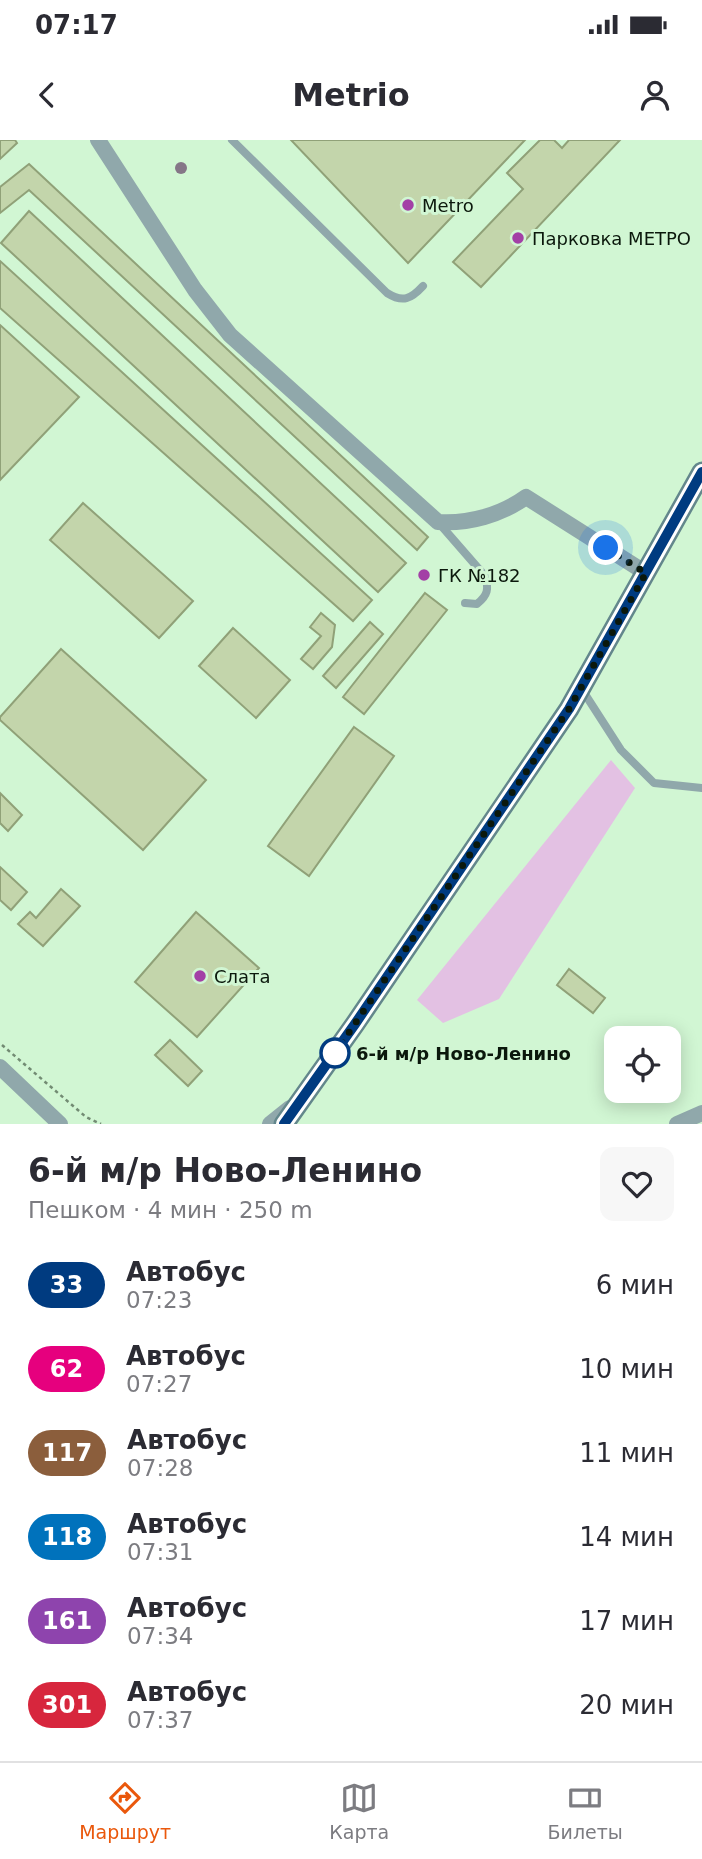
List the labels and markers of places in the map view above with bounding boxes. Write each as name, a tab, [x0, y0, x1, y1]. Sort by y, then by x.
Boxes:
place label: Metro	[422, 195, 474, 216]
marker: Metro	[400, 197, 416, 213]
place label: Парковка МЕТРО	[532, 228, 691, 249]
marker: Парковка МЕТРО	[510, 230, 526, 246]
place label: ГК №182	[438, 565, 521, 586]
marker: ГК №182	[416, 567, 432, 583]
place label: Слата	[214, 966, 271, 987]
marker: Слата	[192, 968, 208, 984]
marker: 6-й м/р Ново-Ленино	[320, 1038, 350, 1068]
place label: 6-й м/р Ново-Ленино	[356, 1043, 571, 1064]

